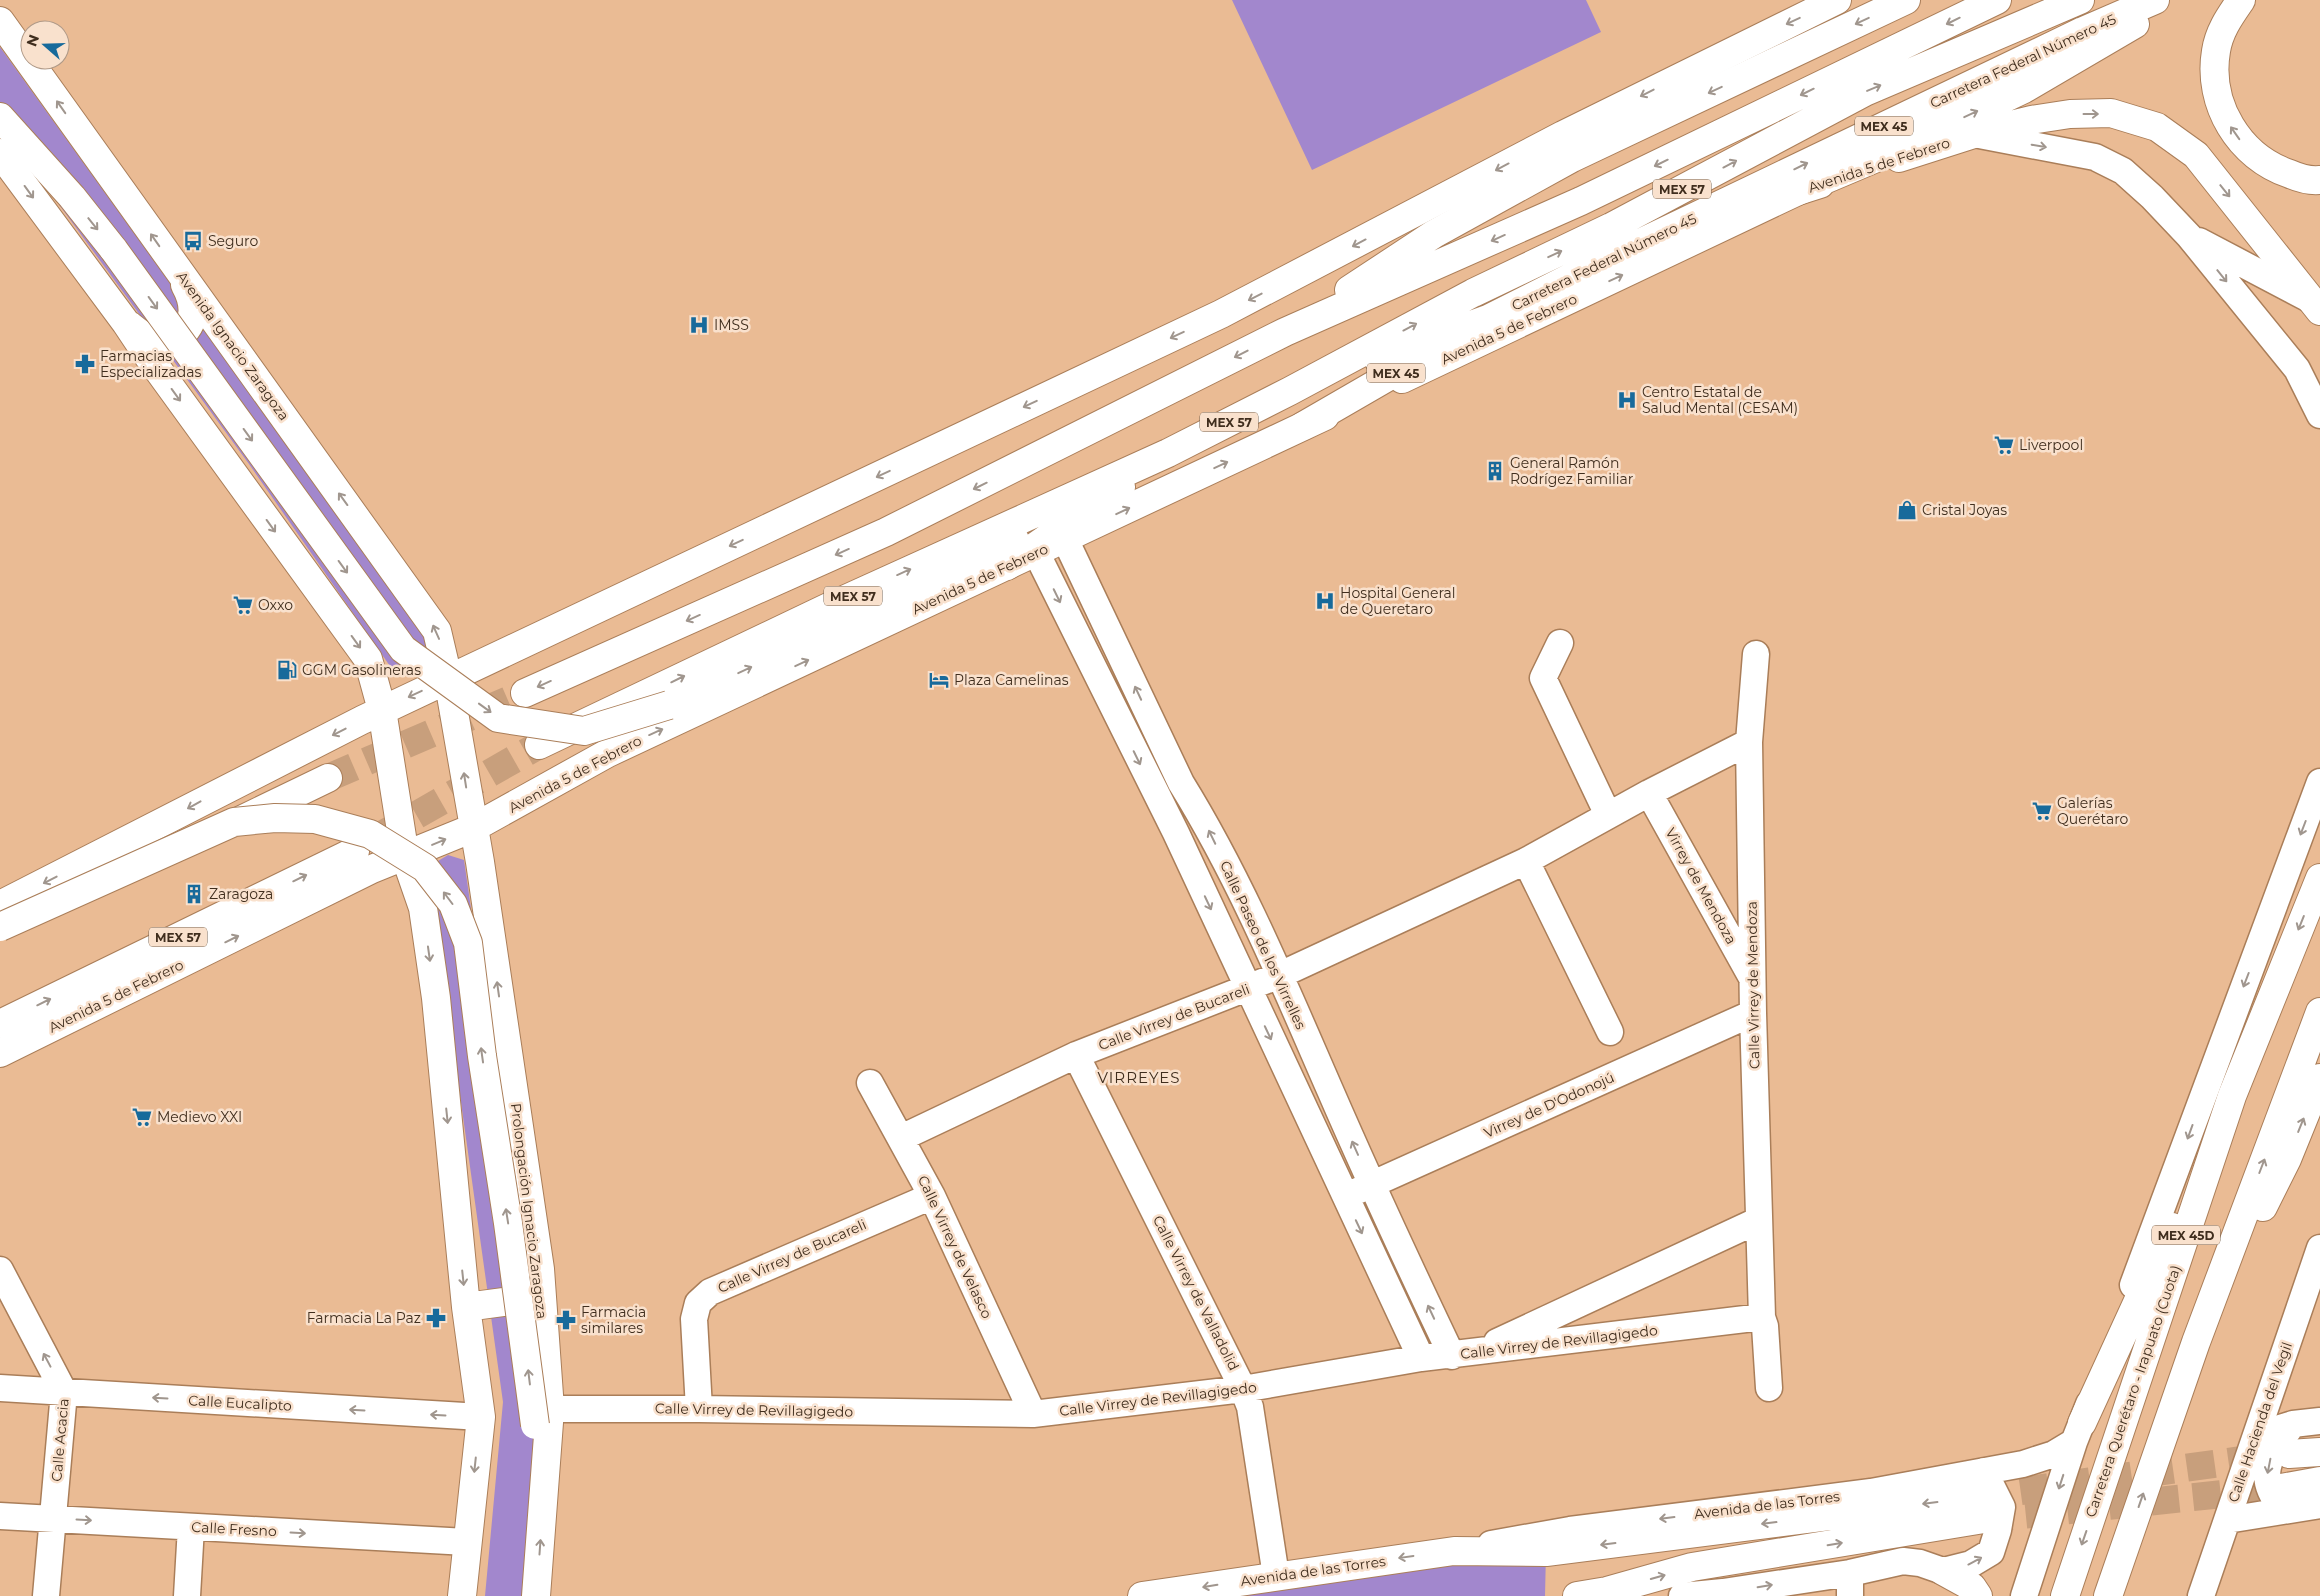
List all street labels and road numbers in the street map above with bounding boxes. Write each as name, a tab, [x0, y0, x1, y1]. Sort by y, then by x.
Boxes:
street label: Carretera Federal Número 45	[1927, 10, 2119, 112]
road number: MEX 45	[1855, 116, 1913, 136]
street label: Avenida 5 de Febrero	[1806, 133, 1952, 196]
road number: MEX 57	[1653, 180, 1711, 198]
street label: Carretera Federal Número 45	[1509, 209, 1699, 315]
street label: Avenida Ignacio Zaragoza	[173, 268, 293, 424]
street label: Avenida 5 de Febrero	[1438, 289, 1580, 368]
road number: MEX 45	[1367, 363, 1425, 382]
road number: MEX 57	[1200, 412, 1258, 432]
street label: Avenida 5 de Febrero	[909, 539, 1051, 618]
road number: MEX 57	[824, 586, 882, 606]
street label: Avenida 5 de Febrero	[505, 731, 645, 817]
street label: Virrey de Mendoza	[1662, 825, 1740, 947]
street label: Calle Paseo de los Virrelles	[1216, 858, 1310, 1032]
street label: Calle Virrey de Mendoza	[1743, 901, 1763, 1069]
road number: MEX 57	[149, 928, 207, 946]
street label: Avenida 5 de Febrero	[46, 955, 187, 1037]
street label: Calle Virrey de Bucareli	[1096, 980, 1252, 1054]
street label: Virrey de D'Odonojú	[1481, 1068, 1617, 1142]
street label: Prolongación Ignacio Zaragoza	[507, 1102, 551, 1320]
street label: Calle Virrey de Velasco	[914, 1172, 996, 1322]
street label: Calle Virrey de Valladolid	[1149, 1212, 1243, 1374]
street label: Calle Virrey de Bucareli	[715, 1215, 869, 1297]
road number: MEX 45D	[2152, 1226, 2220, 1244]
street label: Carretera Querétaro - Irapuato (Cuota)	[2081, 1262, 2185, 1520]
street label: Calle Virrey de Revillagigedo	[1459, 1321, 1659, 1363]
street label: Calle Hacienda del Vegil	[2224, 1340, 2296, 1504]
street label: Calle Virrey de Revillagigedo	[1058, 1378, 1258, 1420]
street label: Calle Eucalipto	[188, 1391, 293, 1415]
street label: Calle Acacia	[47, 1398, 73, 1482]
street label: Calle Virrey de Revillagigedo	[655, 1399, 854, 1421]
street label: Avenida de las Torres	[1693, 1487, 1841, 1523]
street label: Calle Fresno	[191, 1518, 277, 1540]
street label: Avenida de las Torres	[1239, 1552, 1387, 1590]

